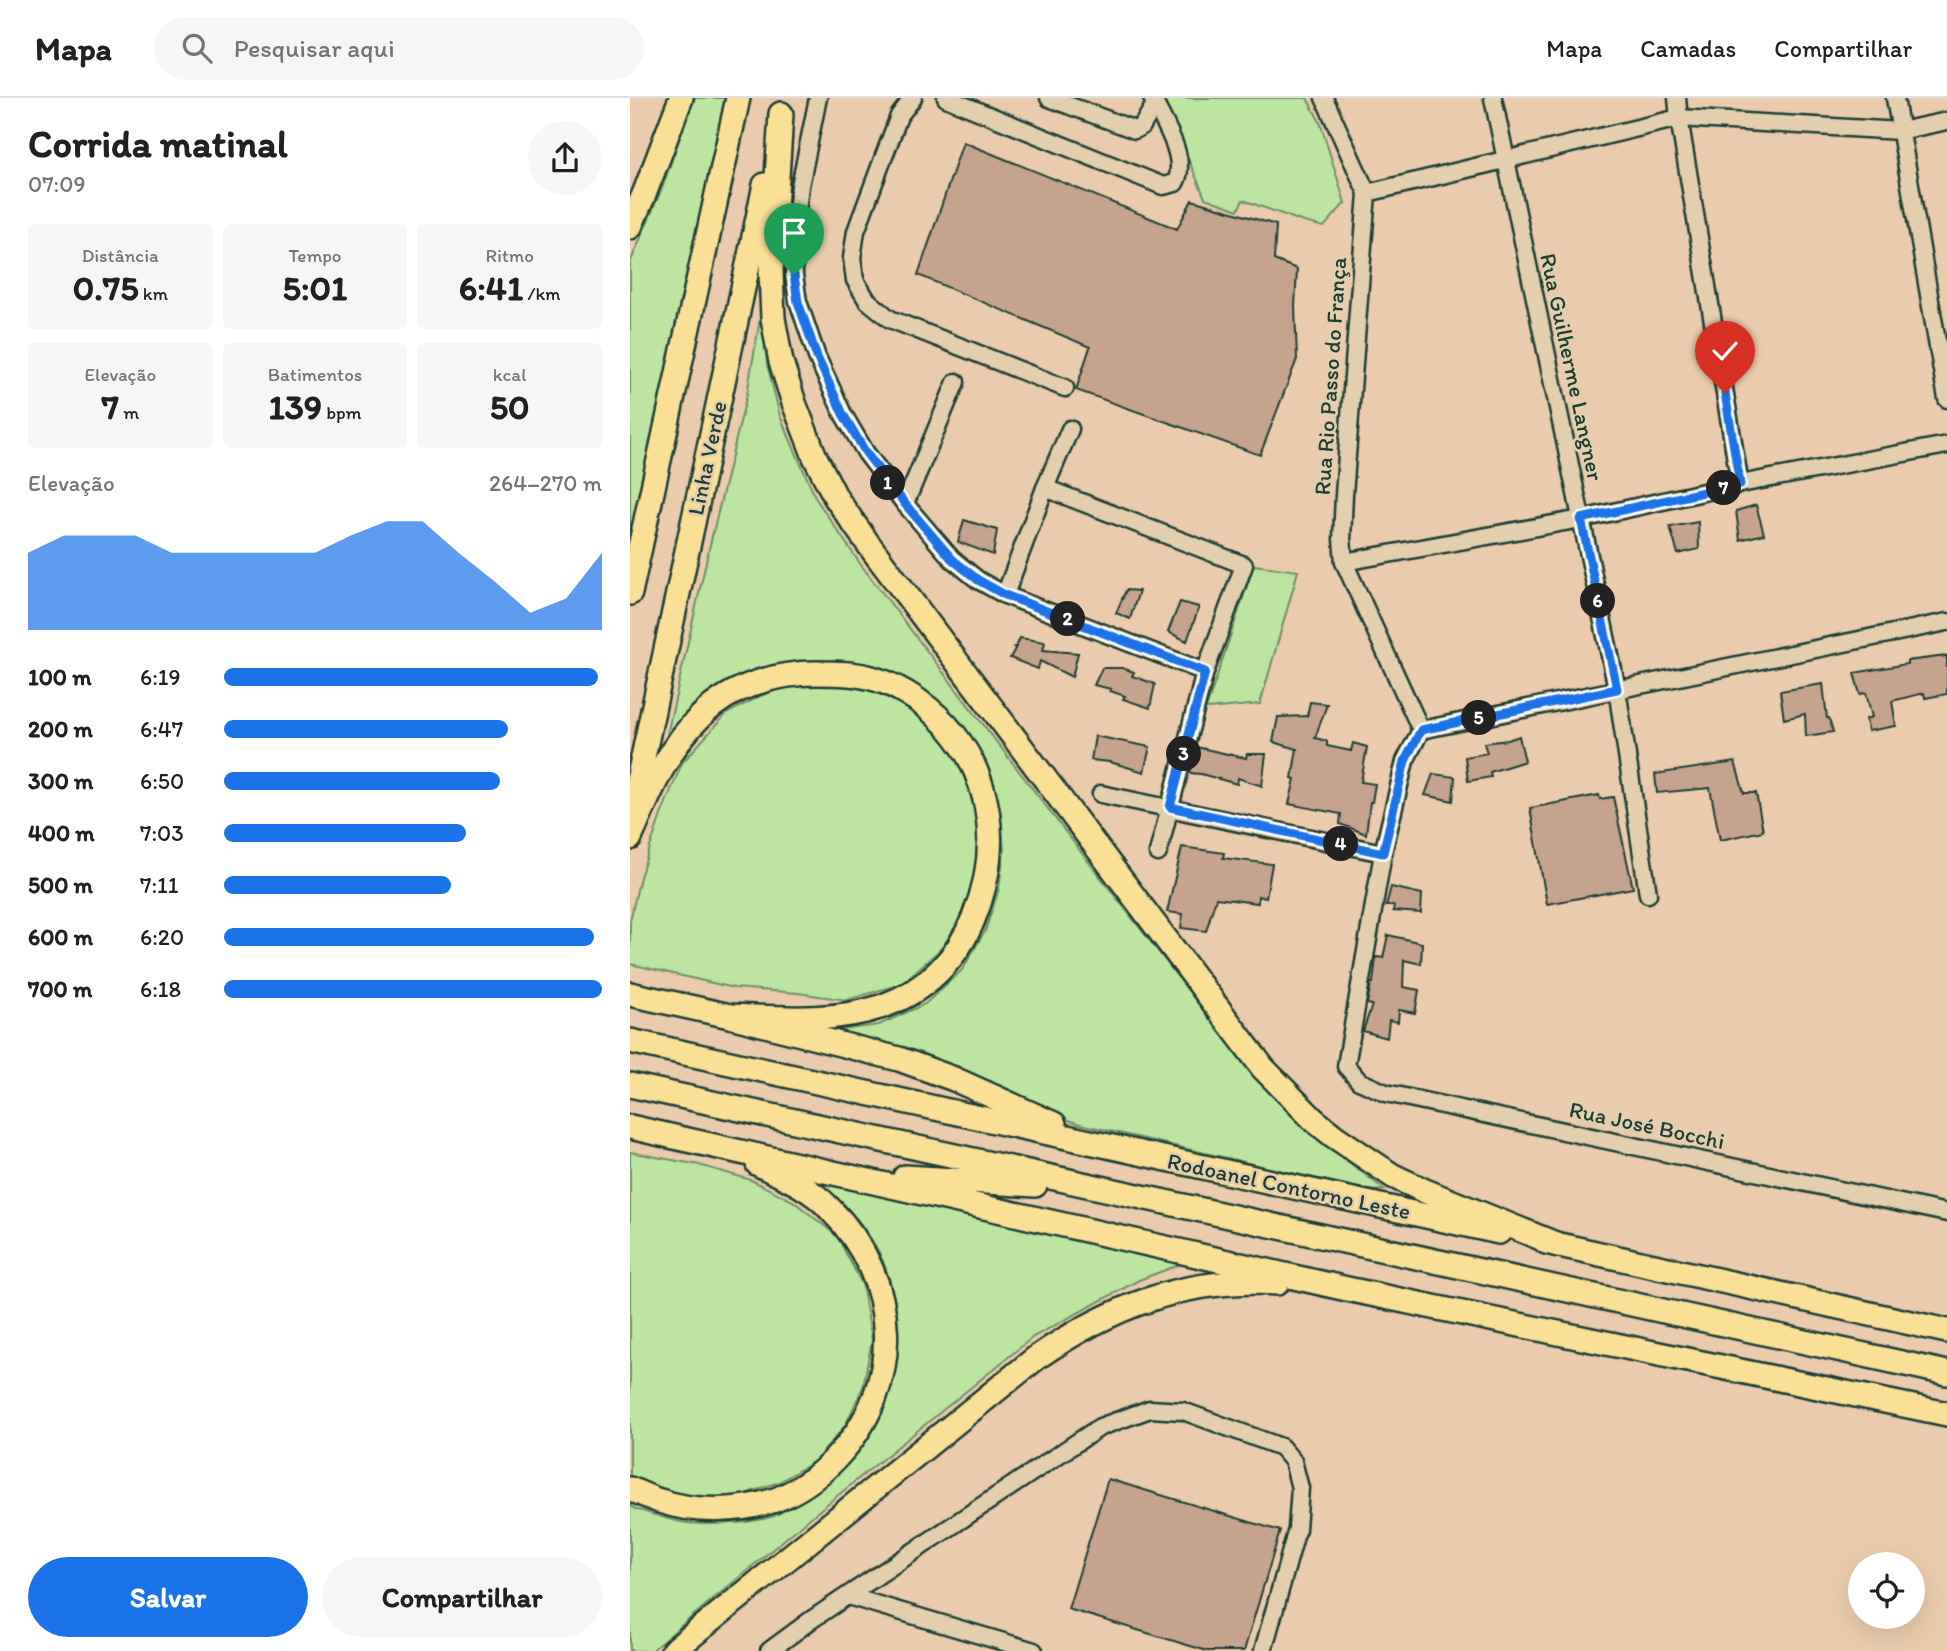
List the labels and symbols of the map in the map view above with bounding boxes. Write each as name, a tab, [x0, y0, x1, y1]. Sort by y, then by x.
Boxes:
pin	[764, 203, 824, 275]
street label: Rua Guilherme Langner	[1534, 251, 1610, 484]
street label: Rua Rio Passo do França	[1308, 256, 1352, 496]
pin	[1695, 321, 1755, 393]
street label: Linha Verde	[681, 398, 733, 518]
pin: 1	[870, 466, 906, 500]
pin: 7	[1706, 470, 1742, 506]
pin: 6	[1580, 584, 1616, 618]
pin: 2	[1050, 602, 1086, 636]
pin: 5	[1462, 700, 1496, 736]
pin: 3	[1166, 736, 1202, 772]
pin: 4	[1324, 826, 1358, 862]
street label: Rua José Bocchi	[1567, 1095, 1727, 1155]
street label: Rodoanel Contorno Leste	[1165, 1147, 1413, 1225]

